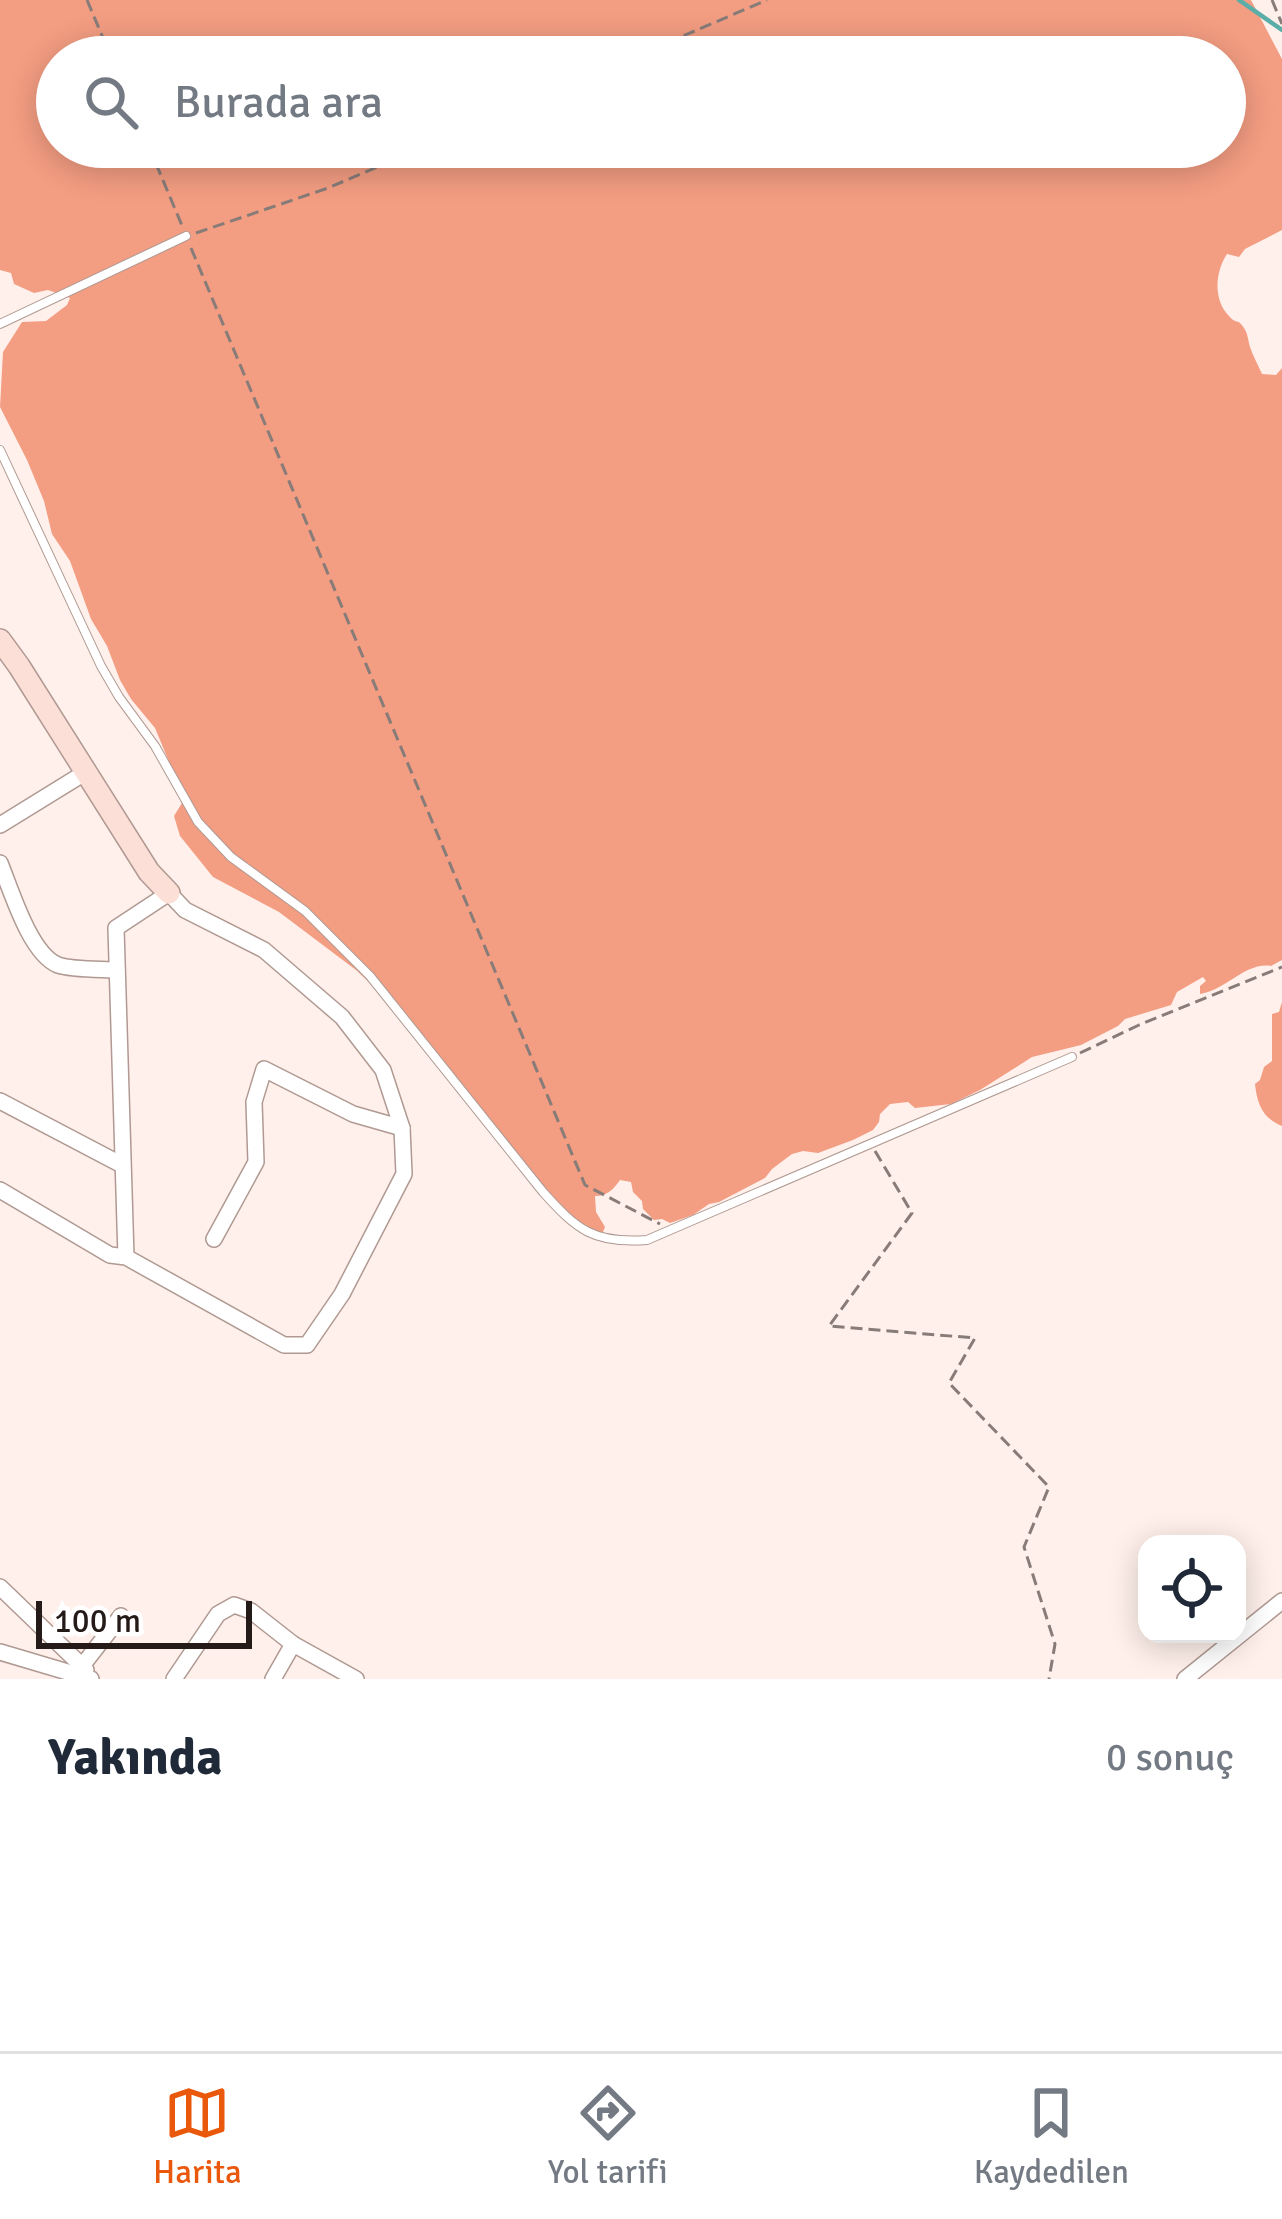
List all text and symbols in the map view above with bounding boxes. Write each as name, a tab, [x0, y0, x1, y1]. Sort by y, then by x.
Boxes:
search box	[36, 36, 1246, 168]
icon: search	[78, 69, 144, 135]
text: Burada ara	[174, 75, 383, 130]
map controls	[1138, 1535, 1246, 1643]
button: locate	[1138, 1535, 1246, 1643]
scale bar	[36, 1595, 252, 1648]
text: 100 m	[54, 1601, 141, 1642]
text: Yakında	[48, 1726, 222, 1789]
text: 0 sonuç	[1106, 1733, 1234, 1781]
tab: Harita	[153, 2080, 242, 2193]
tab: Yol tarifi	[548, 2080, 668, 2193]
tab: Kaydedilen	[974, 2080, 1129, 2193]

